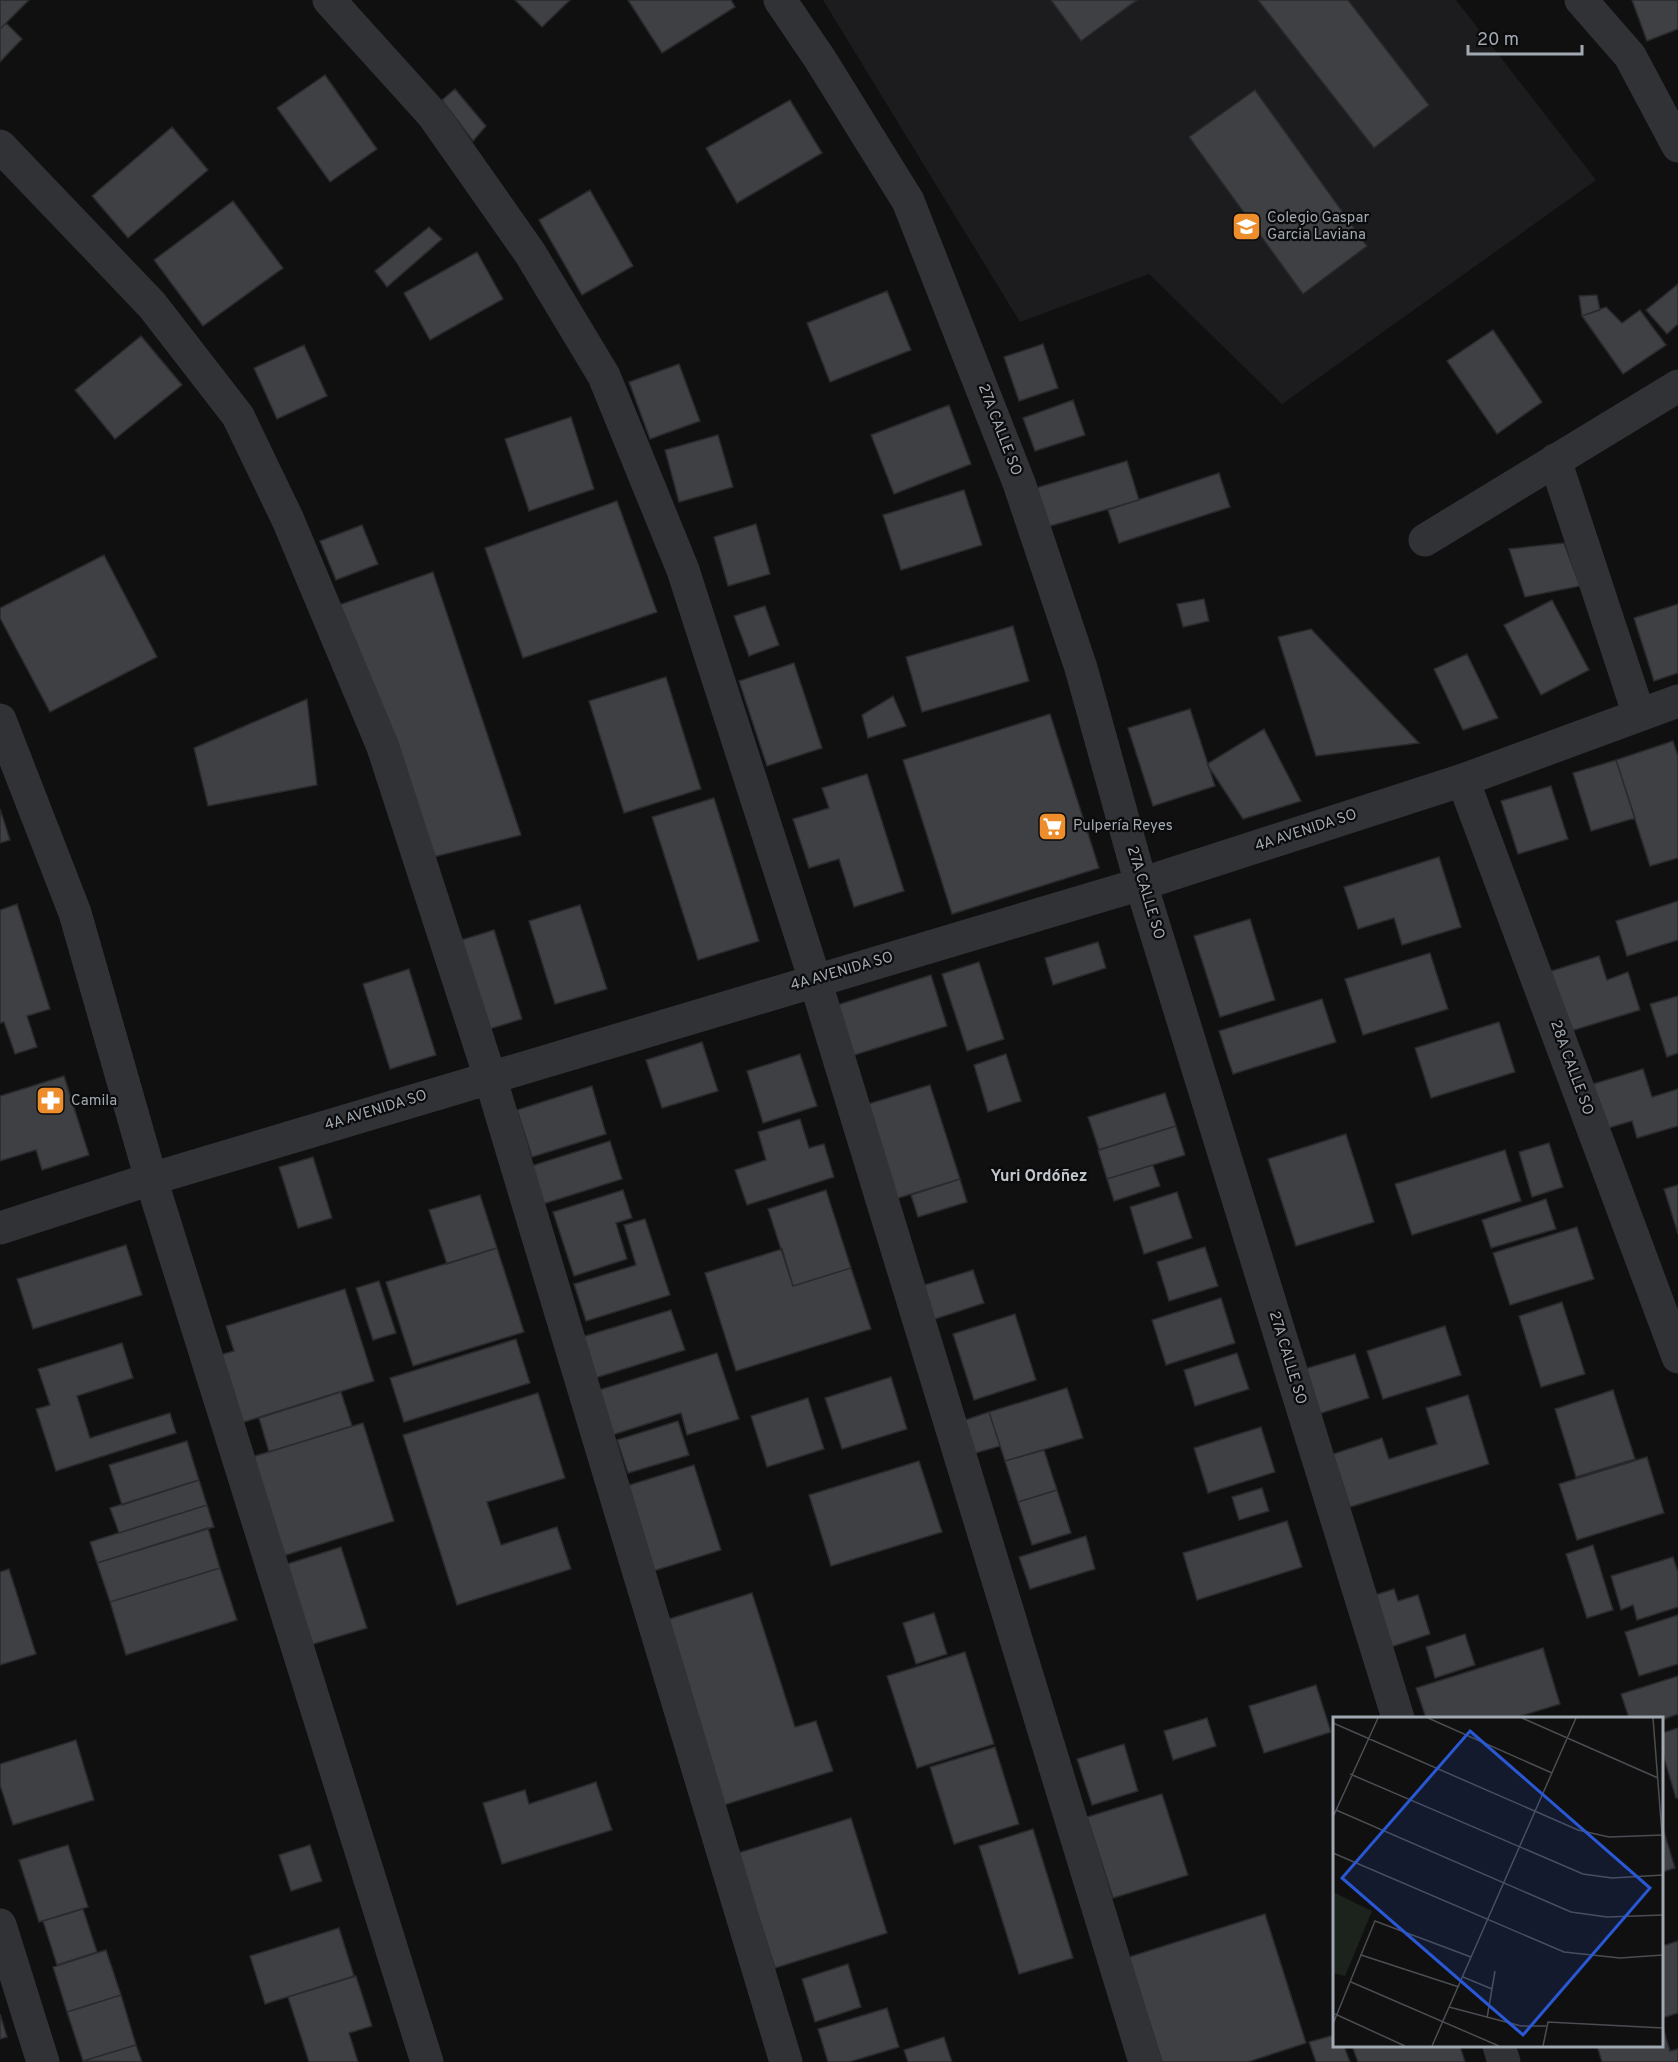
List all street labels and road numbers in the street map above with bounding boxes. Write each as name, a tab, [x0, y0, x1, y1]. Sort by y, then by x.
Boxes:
street label: 27A CALLE SO	[973, 381, 1025, 479]
street label: 4A AVENIDA SO	[1253, 806, 1359, 856]
street label: 27A CALLE SO	[1122, 844, 1168, 942]
street label: 4A AVENIDA SO	[788, 948, 896, 996]
street label: 28A CALLE SO	[1545, 1018, 1597, 1118]
street label: 4A AVENIDA SO	[322, 1086, 430, 1136]
street label: 27A CALLE SO	[1264, 1309, 1310, 1407]

